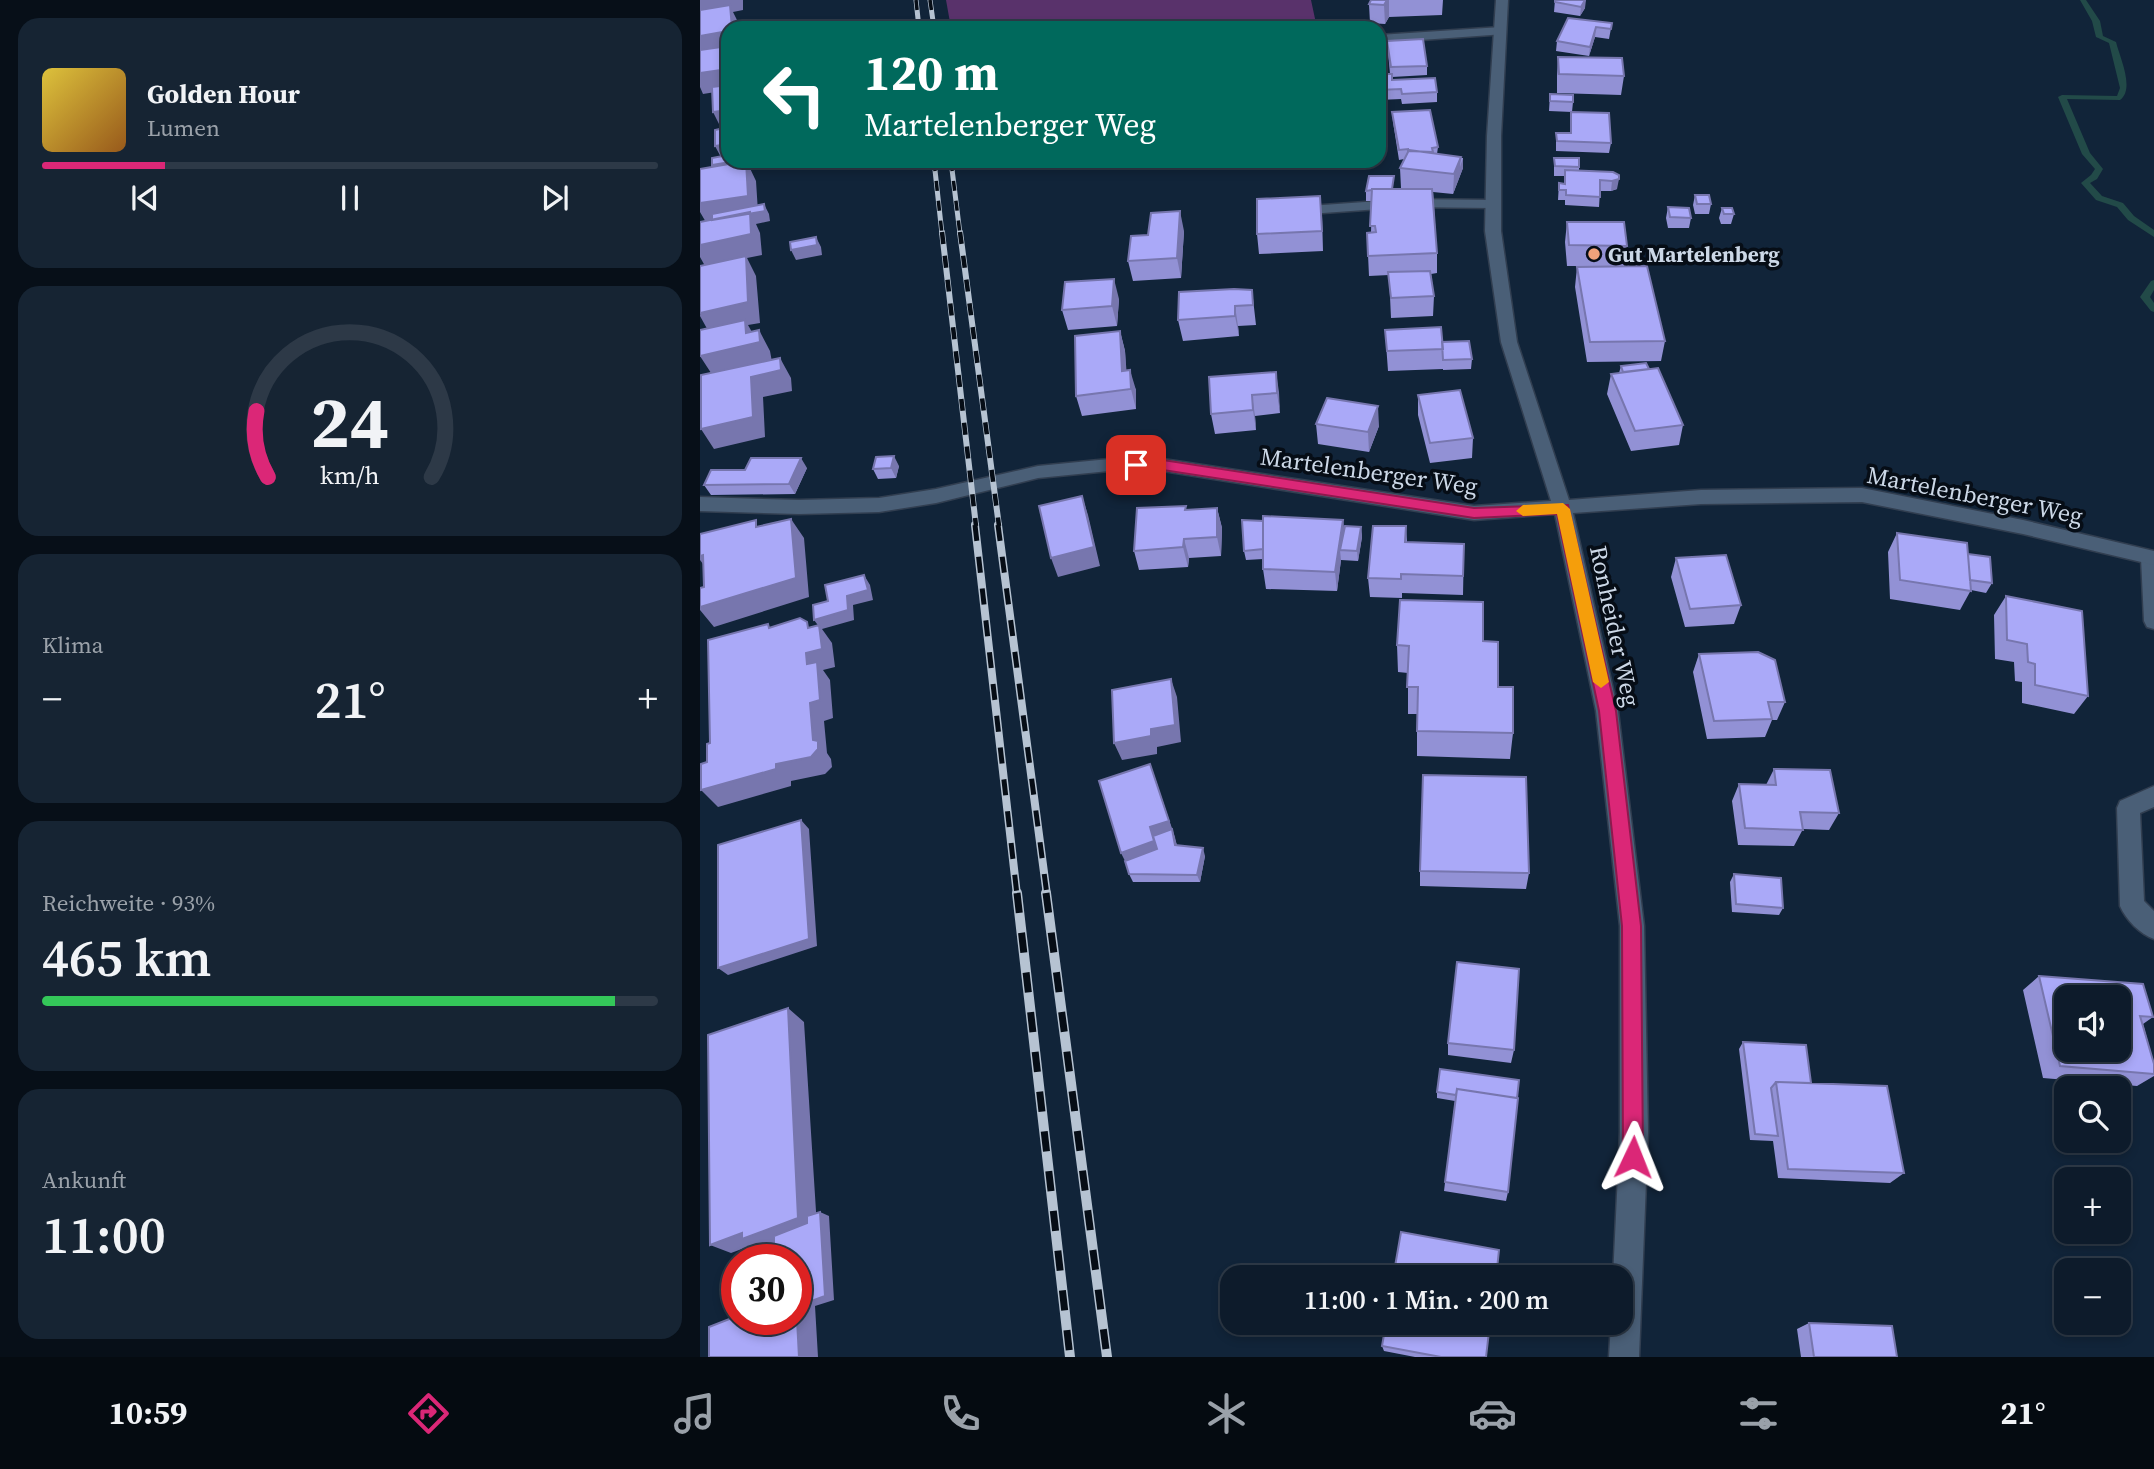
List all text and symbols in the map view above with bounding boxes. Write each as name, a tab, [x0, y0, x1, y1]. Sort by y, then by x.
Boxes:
text: 120 m	[864, 39, 999, 106]
icon: left	[749, 49, 840, 140]
text: Golden Hour	[147, 76, 300, 112]
text: Martelenberger Weg	[864, 103, 1156, 147]
text: Lumen	[147, 112, 220, 144]
icon: previous	[126, 179, 164, 217]
icon: pause	[331, 179, 369, 217]
icon: next	[536, 179, 574, 217]
place label: Gut Martelenberg	[1608, 240, 1780, 269]
marker: Gut Martelenberg	[1586, 246, 1602, 262]
text: 24	[311, 372, 389, 471]
pin	[1106, 435, 1166, 495]
street label: Martelenberger Weg	[1258, 439, 1480, 503]
icon: arrive	[1117, 446, 1155, 484]
text: km/h	[320, 457, 380, 491]
street label: Martelenberger Weg	[1864, 458, 2086, 532]
street label: Ronheider Weg	[1582, 542, 1648, 710]
text: Klima	[42, 629, 103, 661]
text: 21°	[314, 664, 386, 735]
text: −	[42, 673, 62, 725]
text: +	[638, 673, 658, 725]
text: Reichweite · 93%	[42, 887, 215, 919]
text: 465 km	[42, 922, 211, 993]
map controls	[2054, 985, 2131, 1335]
button: sound	[2054, 985, 2131, 1062]
button: search	[2054, 1076, 2131, 1153]
position arrow	[1596, 1120, 1670, 1194]
text: Ankunft	[42, 1164, 126, 1196]
button: +	[2054, 1167, 2131, 1244]
text: 11:00	[42, 1199, 166, 1270]
speed limit sign: 30	[721, 1244, 812, 1335]
button: −	[2054, 1258, 2131, 1335]
text: 11:00 · 1 Min. · 200 m	[1304, 1282, 1549, 1318]
icon: directions	[404, 1389, 453, 1438]
icon: music	[670, 1389, 719, 1438]
icon: phone	[936, 1389, 985, 1438]
icon: climate	[1202, 1389, 1251, 1438]
icon: car	[1468, 1389, 1517, 1438]
icon: filters	[1734, 1389, 1783, 1438]
text: 10:59	[108, 1391, 187, 1435]
text: 21°	[2000, 1391, 2045, 1435]

